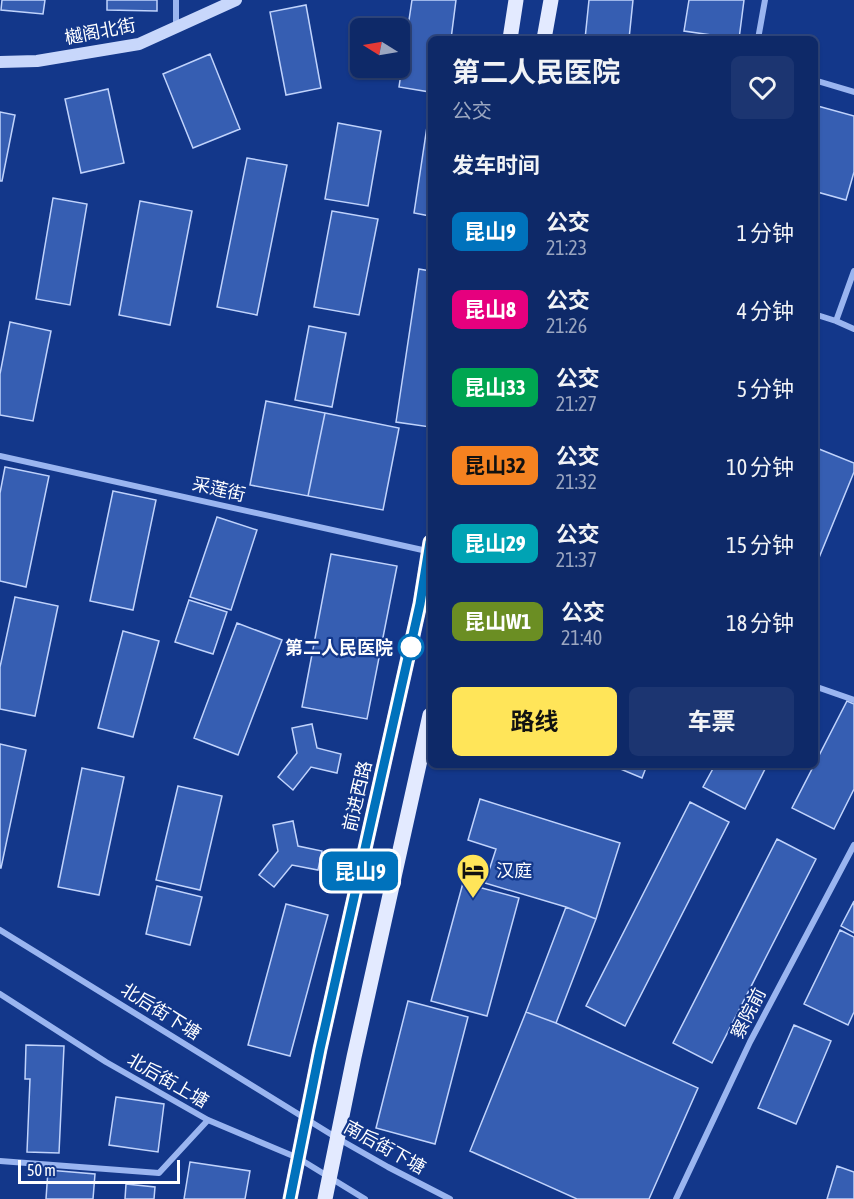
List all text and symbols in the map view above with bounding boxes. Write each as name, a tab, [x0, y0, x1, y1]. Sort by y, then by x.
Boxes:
street label: 樾阁北街	[63, 14, 137, 48]
north arrow	[350, 18, 410, 78]
map controls	[350, 18, 410, 78]
text: 第二人民医院	[452, 56, 620, 88]
button: heart	[731, 56, 794, 119]
text: 公交	[452, 99, 492, 122]
text: 发车时间	[452, 152, 540, 178]
text: 公交	[546, 209, 590, 235]
text: 昆山9	[464, 219, 516, 243]
text: 1 分钟	[737, 220, 794, 246]
text: 21:23	[546, 236, 587, 259]
text: 公交	[546, 287, 590, 313]
text: 昆山8	[464, 297, 516, 321]
text: 4 分钟	[737, 298, 794, 324]
text: 21:26	[546, 314, 587, 337]
text: 公交	[556, 365, 600, 391]
text: 昆山33	[464, 375, 526, 399]
text: 5 分钟	[737, 376, 794, 402]
text: 21:27	[556, 392, 597, 415]
text: 公交	[556, 443, 600, 469]
text: 昆山32	[464, 453, 526, 477]
text: 10 分钟	[726, 454, 794, 480]
text: 21:32	[556, 470, 597, 493]
street label: 采莲街	[190, 473, 248, 505]
text: 公交	[556, 521, 600, 547]
text: 昆山29	[464, 531, 526, 555]
text: 15 分钟	[726, 532, 794, 558]
text: 21:37	[556, 548, 597, 571]
text: 公交	[561, 599, 605, 625]
text: 昆山W1	[464, 609, 531, 633]
text: 18 分钟	[726, 610, 794, 636]
text: 21:40	[561, 626, 602, 649]
marker: 第二人民医院	[398, 634, 424, 660]
place label: 第二人民医院	[285, 637, 393, 658]
button: 路线	[452, 687, 617, 756]
button: 车票	[629, 687, 794, 756]
street label: 前进西路	[339, 759, 375, 833]
line badge: 昆山9	[326, 852, 394, 890]
hotel icon: 汉庭	[455, 852, 491, 899]
text: 昆山9	[334, 859, 386, 883]
place label: 汉庭	[496, 860, 532, 881]
street label: 北后街下塘	[117, 978, 205, 1044]
street label: 察院前	[726, 984, 770, 1042]
street label: 北后街上塘	[124, 1048, 212, 1112]
street label: 南后街下塘	[341, 1116, 429, 1178]
scale bar	[18, 1157, 180, 1184]
text: 50 m	[27, 1161, 56, 1179]

